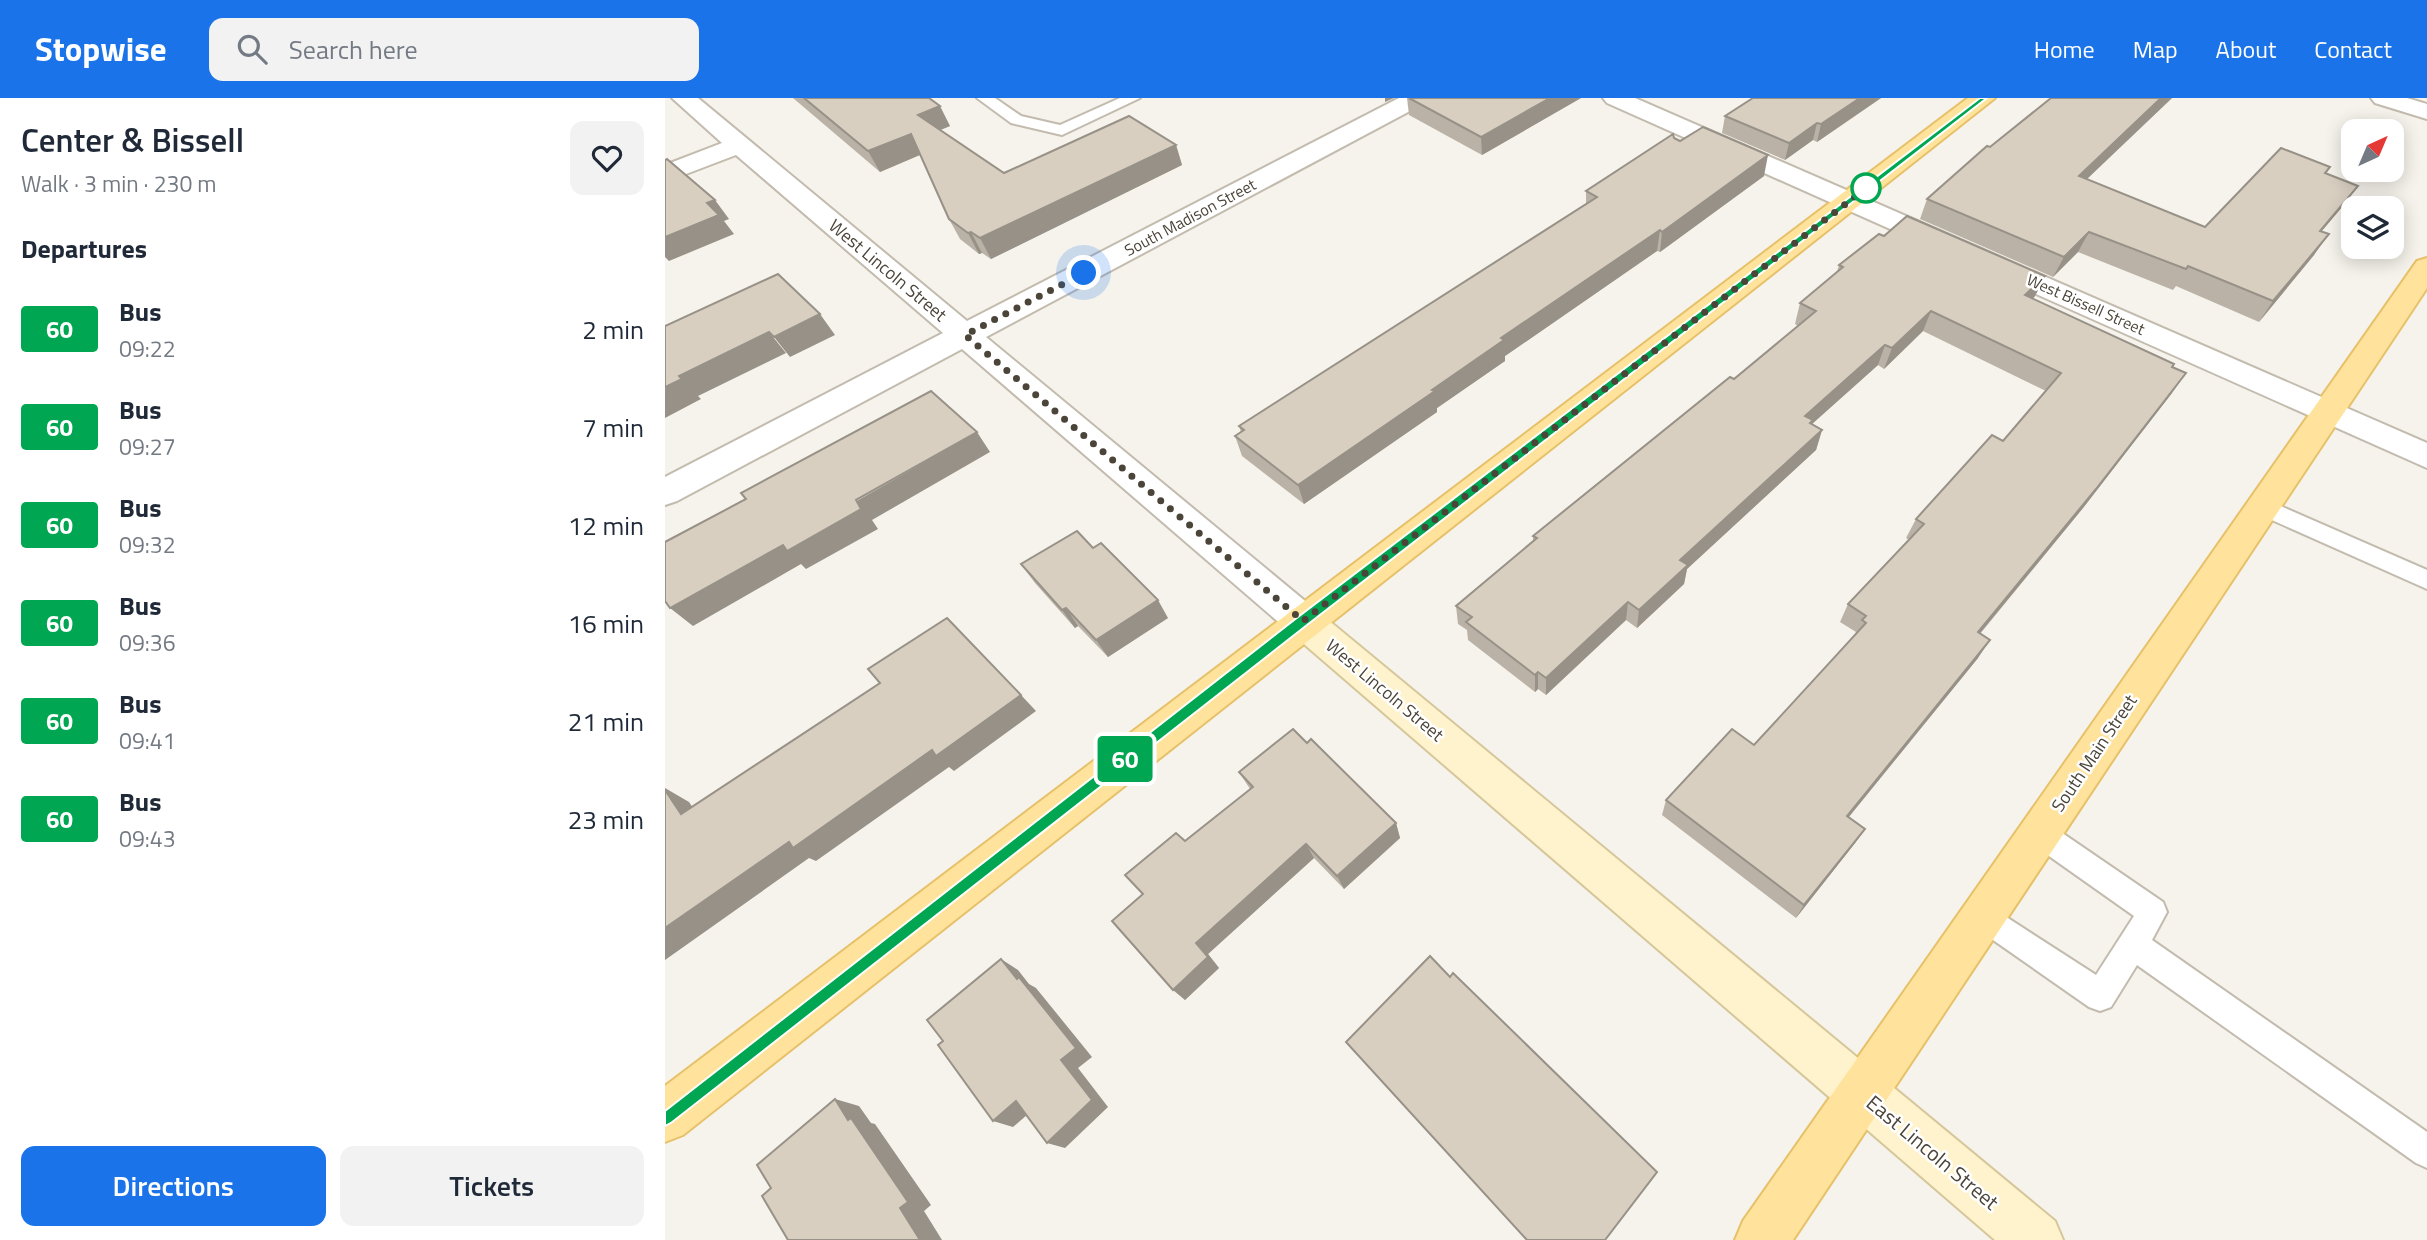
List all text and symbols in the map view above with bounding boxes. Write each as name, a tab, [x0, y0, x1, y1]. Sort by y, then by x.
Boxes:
search box	[209, 18, 699, 81]
text: Stopwise	[35, 24, 167, 74]
icon: search	[233, 30, 271, 68]
text: Search here	[289, 30, 418, 69]
text: Home	[2034, 31, 2095, 67]
text: Map	[2133, 31, 2178, 67]
text: About	[2216, 31, 2276, 67]
text: Contact	[2314, 31, 2392, 67]
text: Center & Bissell	[21, 115, 244, 165]
north arrow	[2341, 119, 2405, 182]
map controls	[2341, 119, 2404, 259]
button: heart	[570, 121, 644, 195]
text: Walk · 3 min · 230 m	[21, 166, 217, 201]
street label: South Madison Street	[1120, 172, 1260, 262]
unlabelled marker	[1851, 173, 1881, 203]
button: layers	[2341, 196, 2404, 259]
street label: West Lincoln Street	[823, 212, 953, 328]
text: Departures	[21, 229, 147, 268]
your location	[1066, 255, 1101, 290]
street label: West Bissell Street	[2023, 267, 2149, 341]
text: Bus	[119, 292, 161, 331]
text: 2 min	[582, 310, 644, 349]
text: 60	[46, 311, 73, 347]
text: 09:22	[119, 331, 176, 366]
text: Bus	[119, 390, 161, 429]
text: 7 min	[582, 408, 644, 447]
text: 60	[46, 409, 73, 445]
text: 09:27	[119, 429, 176, 464]
text: Bus	[119, 488, 161, 527]
text: 12 min	[568, 506, 644, 545]
text: 60	[46, 507, 73, 543]
text: 09:32	[119, 527, 176, 562]
text: Bus	[119, 586, 161, 625]
text: 16 min	[568, 604, 644, 643]
text: 60	[46, 605, 73, 641]
text: 09:36	[119, 625, 176, 660]
street label: West Lincoln Street	[1320, 632, 1450, 748]
text: Bus	[119, 684, 161, 723]
street label: South Main Street	[2045, 688, 2144, 817]
text: 21 min	[568, 702, 644, 741]
text: 60	[46, 703, 73, 739]
text: 09:41	[119, 723, 176, 758]
line badge: 60	[1093, 736, 1156, 782]
text: 60	[1112, 741, 1138, 777]
text: Bus	[119, 782, 161, 821]
text: 23 min	[568, 800, 644, 839]
text: 60	[46, 801, 73, 837]
text: 09:43	[119, 821, 176, 856]
street label: East Lincoln Street	[1860, 1087, 2007, 1218]
button: Directions	[21, 1146, 326, 1226]
button: Tickets	[340, 1146, 644, 1226]

